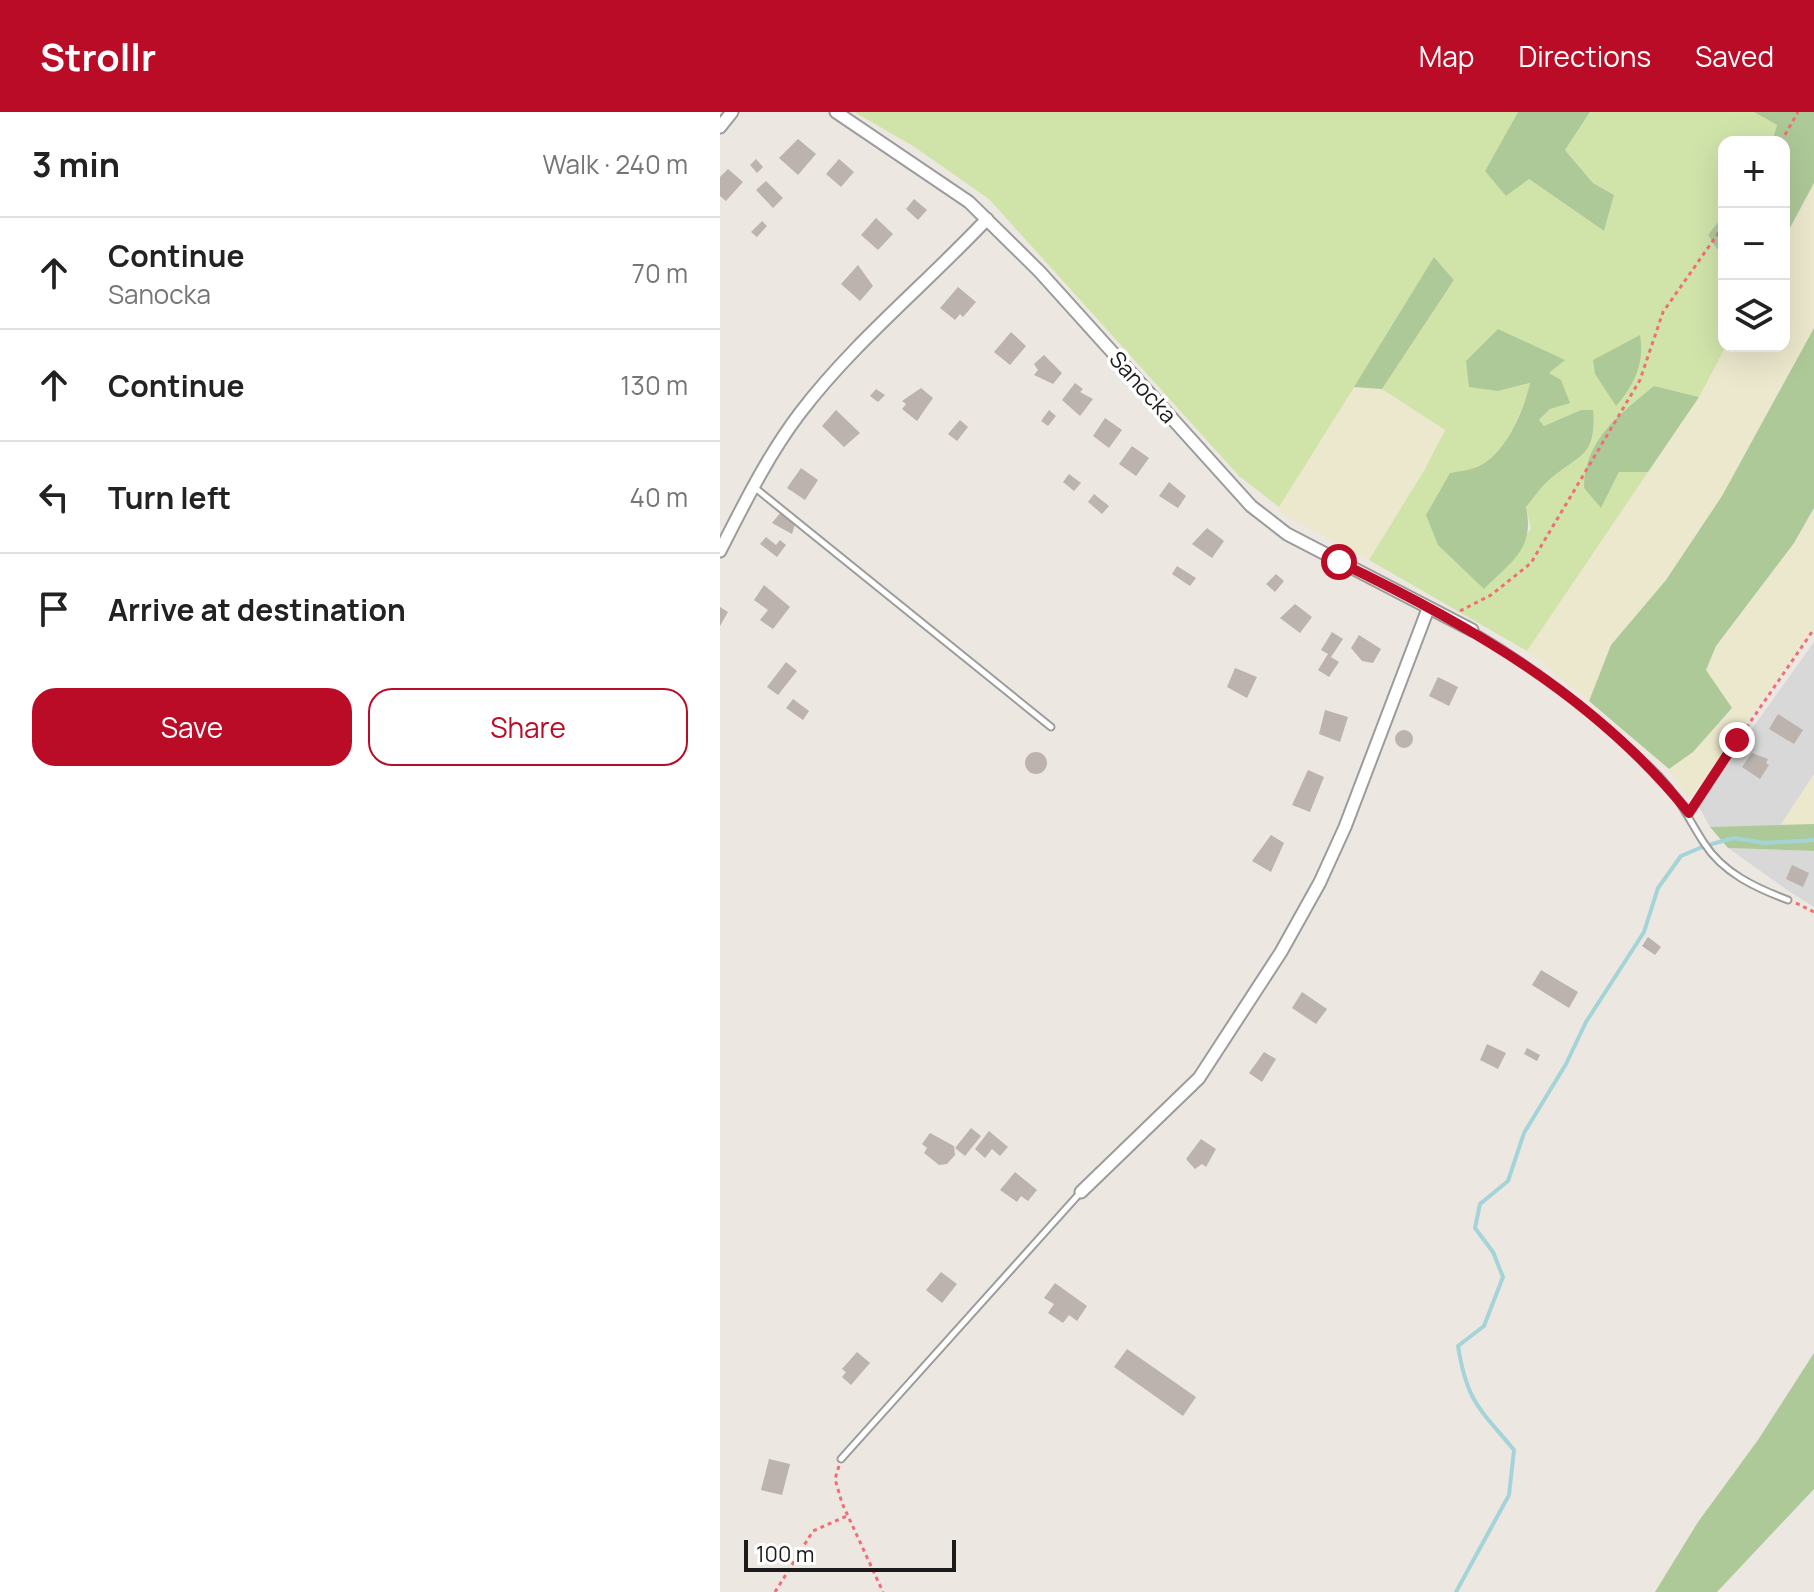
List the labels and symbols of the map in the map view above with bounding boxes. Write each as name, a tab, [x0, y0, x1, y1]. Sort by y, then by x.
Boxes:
street label: Sanocka	[1103, 345, 1183, 429]
route start	[1321, 544, 1357, 580]
route end	[1719, 722, 1755, 758]
scale bar	[744, 1536, 956, 1572]

